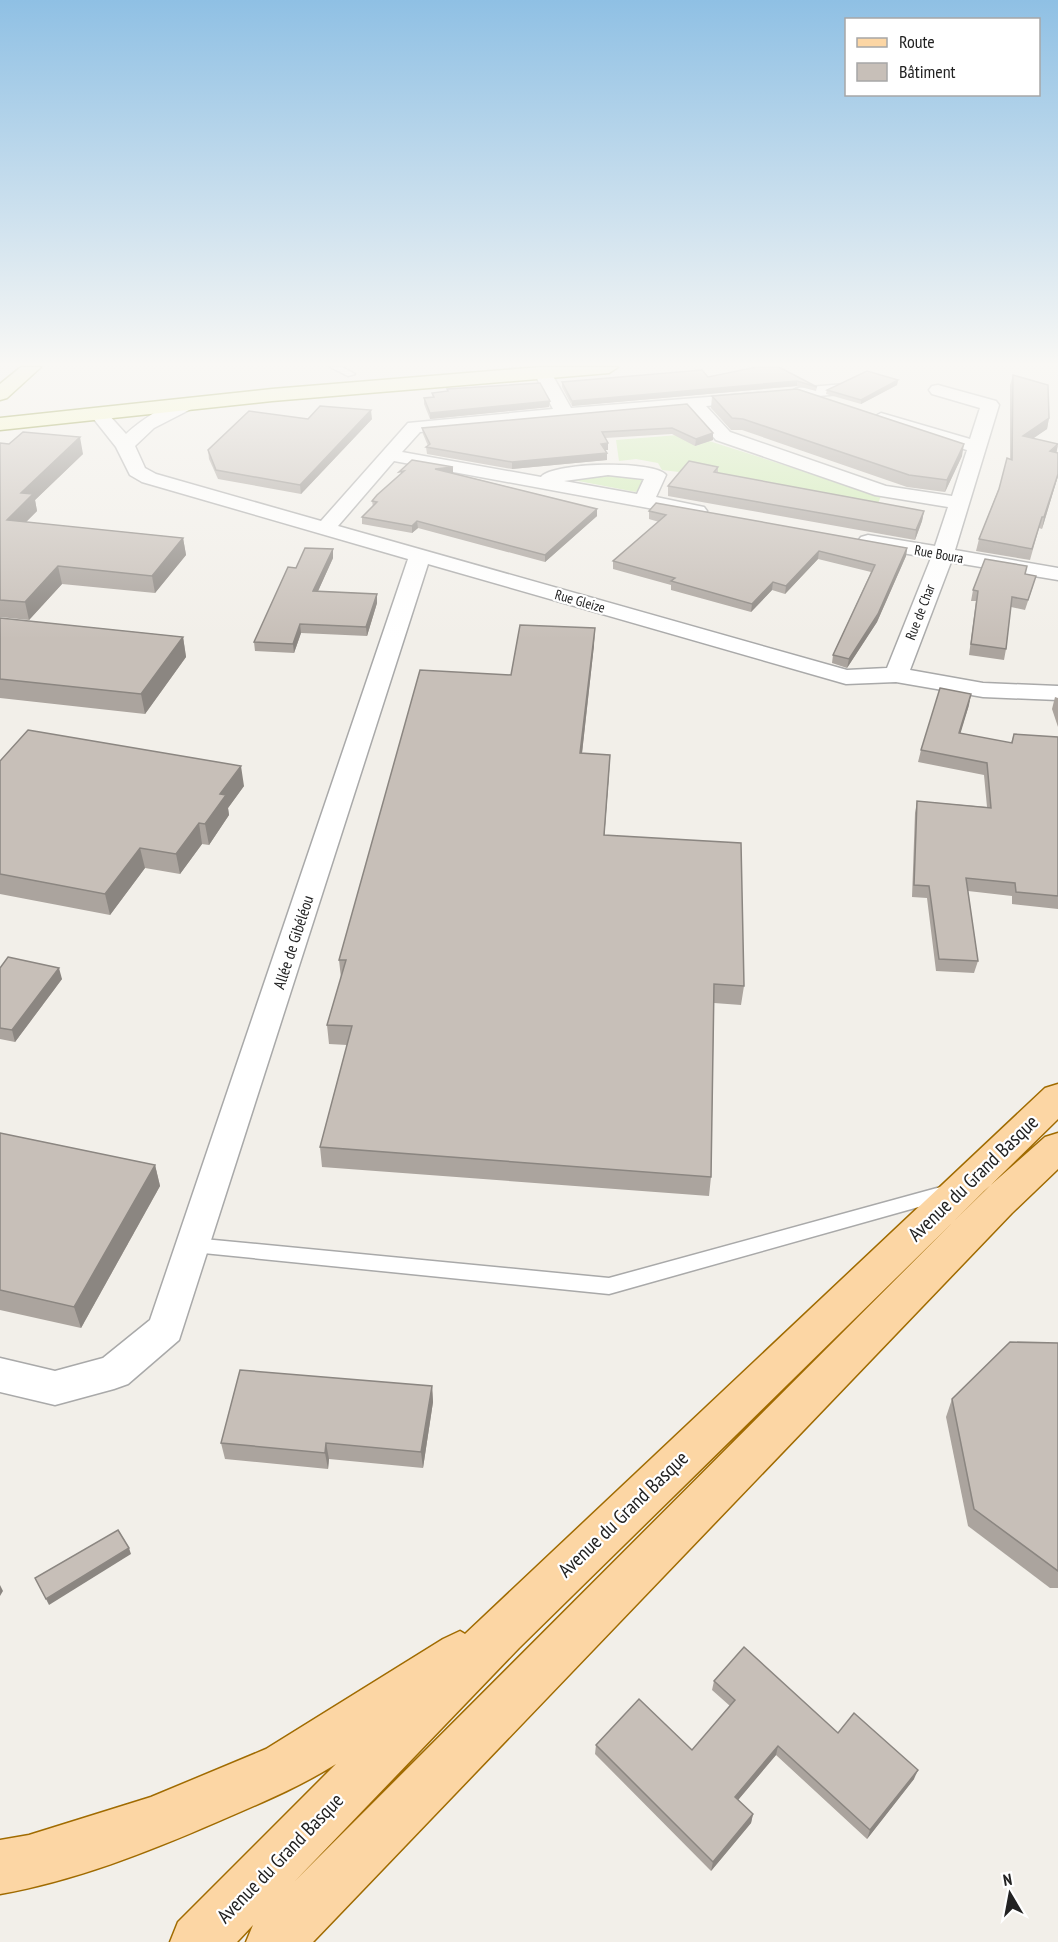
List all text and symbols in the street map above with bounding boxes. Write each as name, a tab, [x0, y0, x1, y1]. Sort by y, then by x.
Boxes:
legend	[845, 18, 1040, 96]
text: Route	[899, 30, 935, 53]
text: Bâtiment	[899, 60, 956, 83]
street label: Rue Boura	[913, 541, 965, 567]
street label: Rue de Char	[901, 581, 939, 642]
street label: Rue Gleize	[553, 585, 607, 617]
street label: Allée de Gibéléou	[268, 893, 318, 991]
street label: Avenue du Grand Basque	[902, 1109, 1044, 1247]
street label: Avenue du Grand Basque	[552, 1445, 694, 1583]
street label: Avenue du Grand Basque	[211, 1787, 349, 1929]
north arrow	[980, 1864, 1040, 1924]
text: N	[1001, 1869, 1013, 1890]

